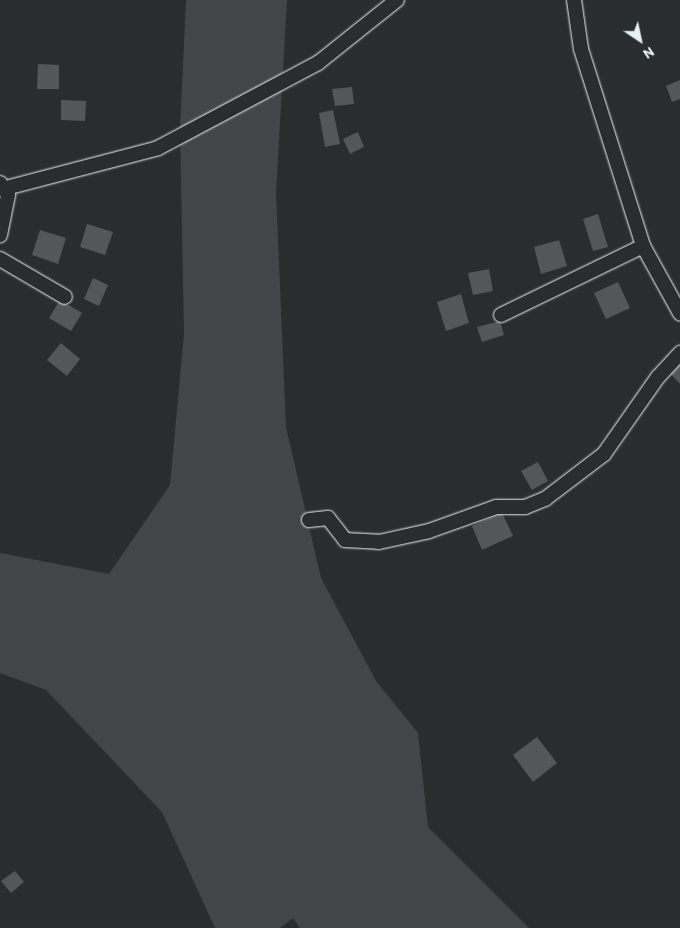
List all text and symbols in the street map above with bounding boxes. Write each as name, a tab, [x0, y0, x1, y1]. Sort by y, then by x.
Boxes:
north arrow	[615, 15, 665, 65]
text: N	[640, 43, 657, 63]

